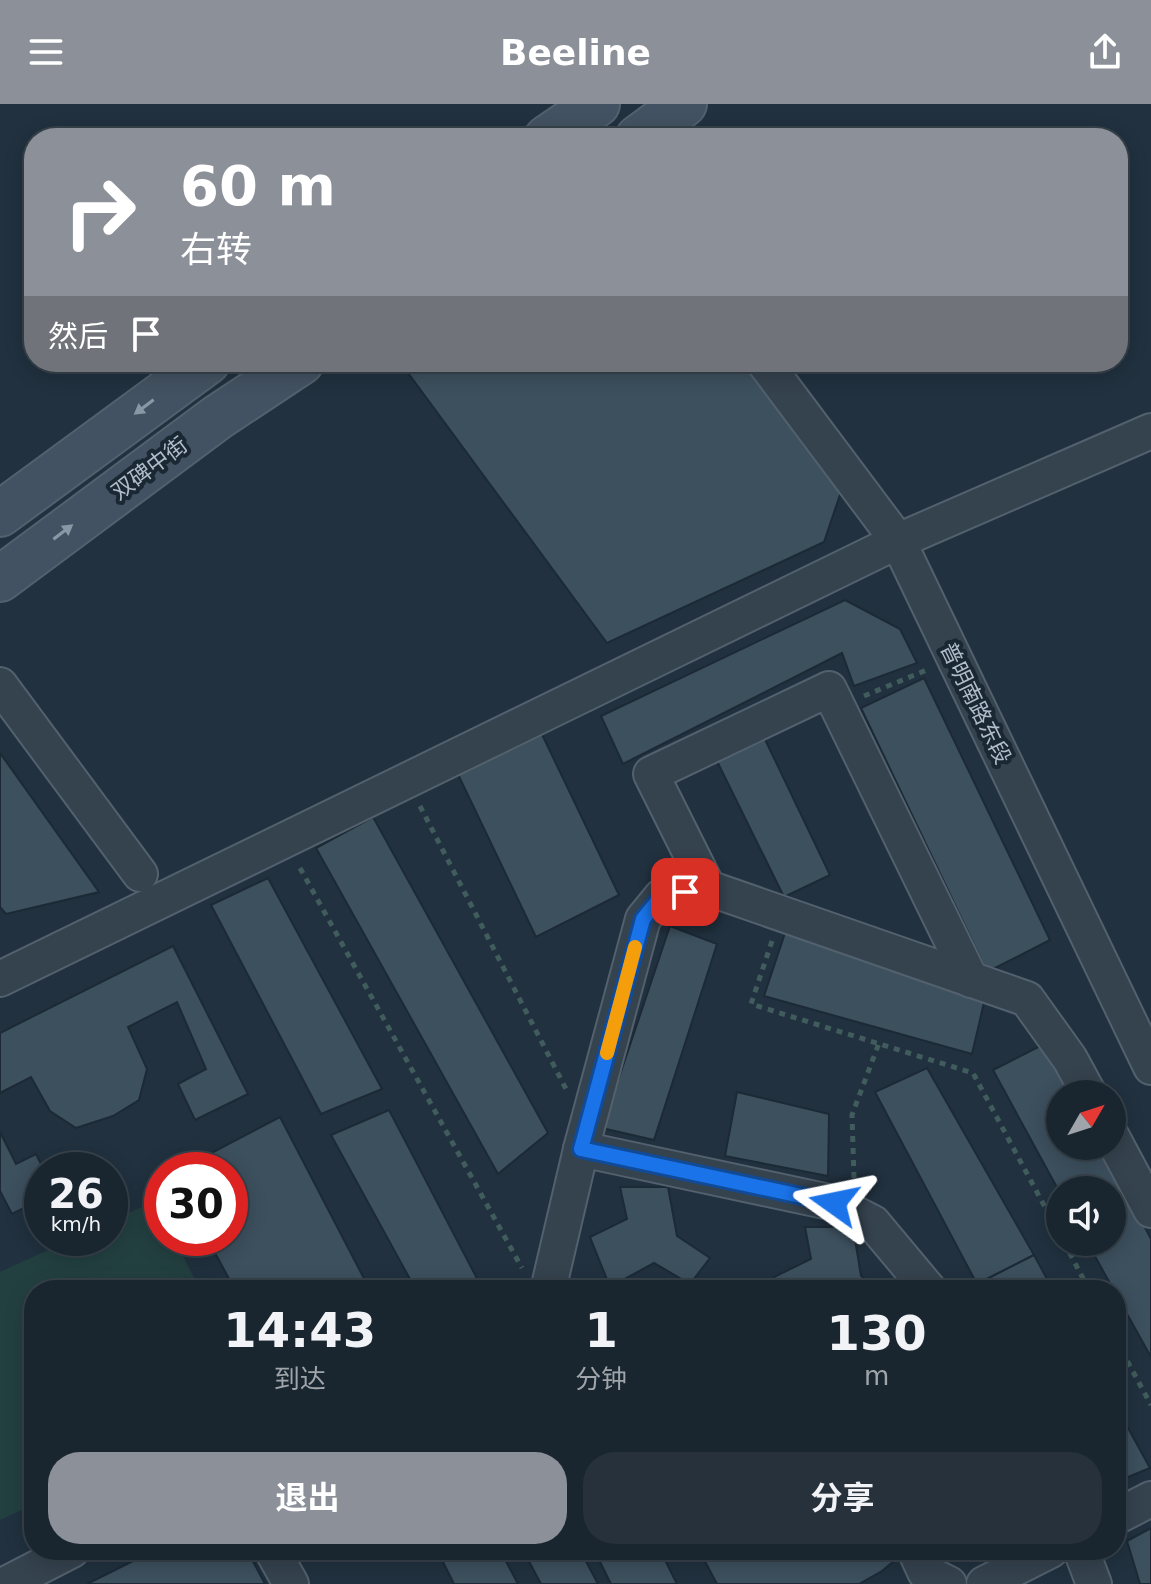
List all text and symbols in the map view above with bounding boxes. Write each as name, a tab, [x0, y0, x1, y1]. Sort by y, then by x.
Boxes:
icon: menu	[24, 30, 68, 74]
icon: share	[1083, 30, 1127, 74]
text: Beeline	[500, 32, 651, 73]
text: 60 m	[180, 153, 336, 218]
icon: right	[48, 160, 152, 264]
text: 右转	[180, 229, 252, 270]
icon: arrive	[124, 312, 168, 356]
text: 然后	[48, 319, 108, 354]
one-way arrow	[134, 399, 154, 415]
street label: 双碑中街	[107, 432, 192, 505]
one-way arrow	[52, 525, 73, 541]
street label: 普明南路东段	[935, 638, 1016, 768]
pin	[651, 858, 719, 926]
icon: arrive	[663, 870, 707, 914]
north arrow	[1046, 1080, 1126, 1160]
map controls	[1046, 1080, 1126, 1256]
speed limit sign: 30	[144, 1152, 248, 1256]
position arrow	[792, 1161, 876, 1245]
text: 26	[48, 1171, 104, 1217]
button: sound	[1046, 1176, 1126, 1256]
text: km/h	[51, 1212, 101, 1236]
text: 14:43	[223, 1302, 376, 1358]
text: 1	[585, 1302, 618, 1358]
text: 130	[827, 1305, 927, 1361]
text: m	[864, 1361, 889, 1391]
text: 到达	[274, 1364, 326, 1394]
text: 分钟	[575, 1364, 627, 1394]
button: 退出	[48, 1452, 567, 1544]
button: 分享	[583, 1452, 1102, 1544]

